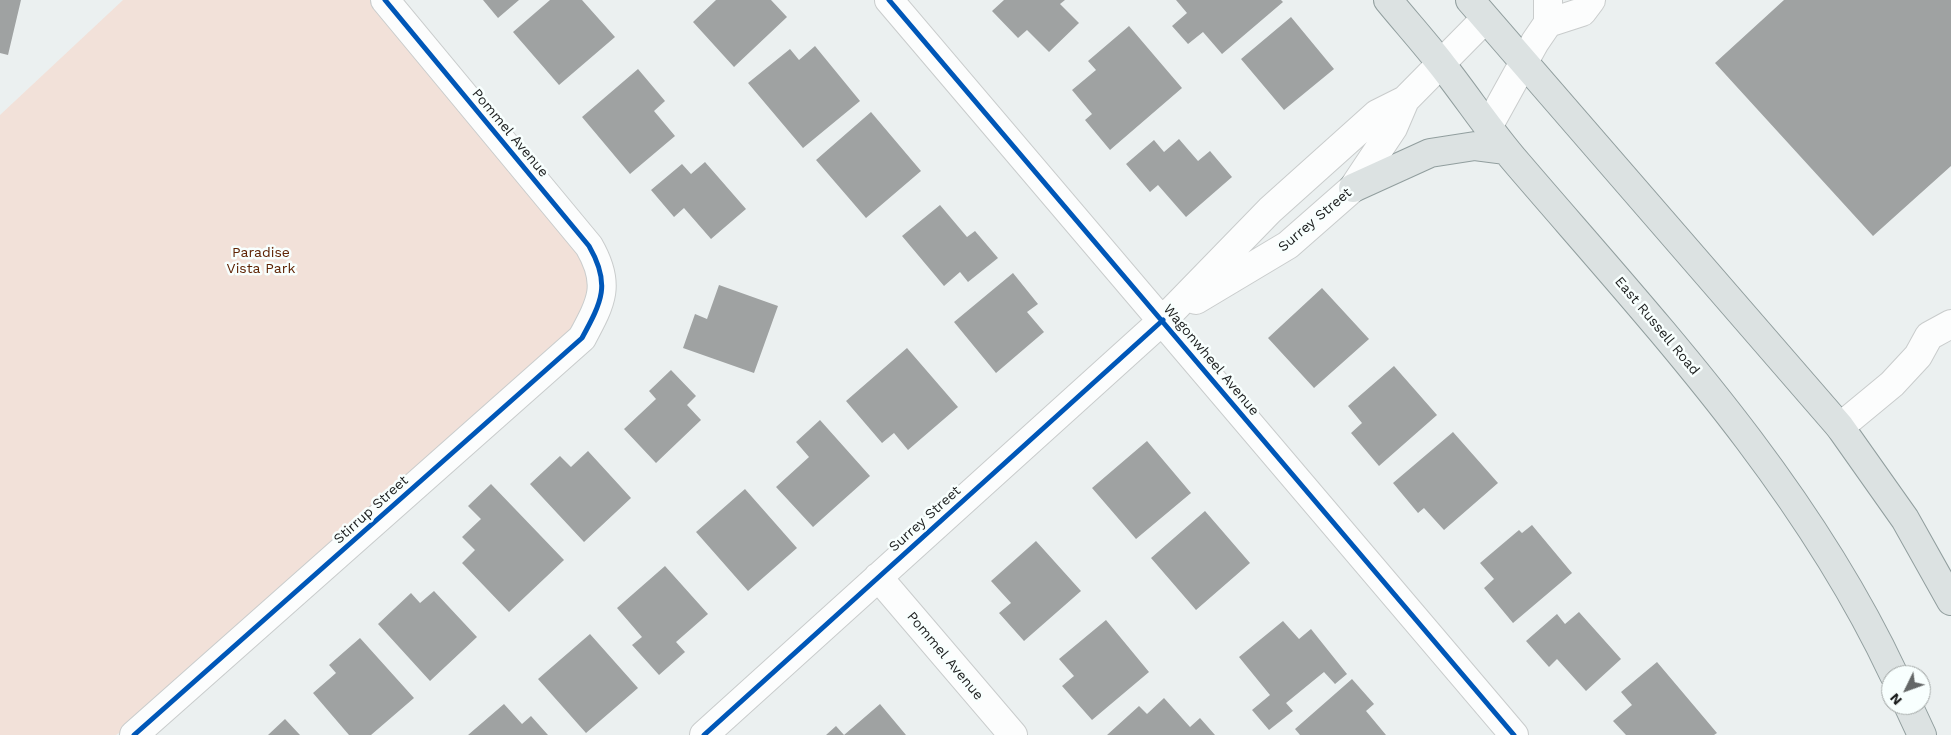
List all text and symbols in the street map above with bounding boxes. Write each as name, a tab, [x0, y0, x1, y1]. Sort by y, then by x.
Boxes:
street label: Pommel Avenue	[468, 85, 552, 181]
street label: Surrey Street	[1275, 184, 1355, 256]
park label: Paradise Vista Park	[227, 245, 295, 278]
street label: East Russell Road	[1611, 273, 1703, 379]
street label: Wagonwheel Avenue	[1159, 301, 1263, 419]
street label: Stirrup Street	[330, 472, 412, 548]
street label: Surrey Street	[886, 482, 964, 556]
street label: Pommel Avenue	[903, 608, 987, 704]
north arrow	[1881, 665, 1931, 715]
text: N	[1886, 690, 1905, 709]

